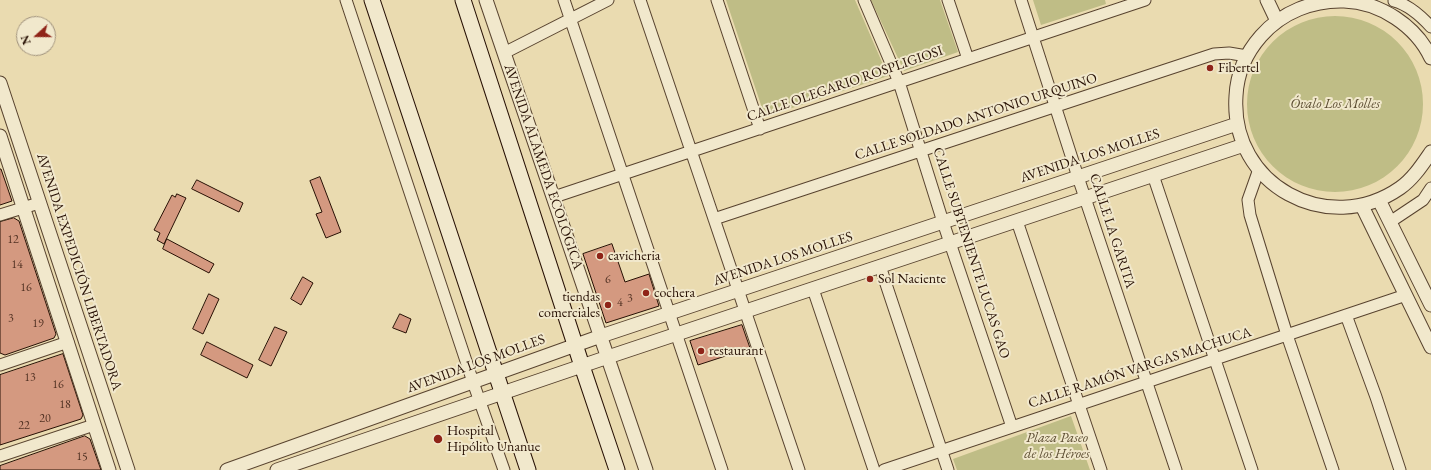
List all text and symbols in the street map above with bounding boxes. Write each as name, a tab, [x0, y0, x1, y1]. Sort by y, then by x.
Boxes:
north arrow	[16, 16, 56, 56]
text: N	[18, 33, 34, 47]
street label: CALLE OLEGARIO ROSPLIGIOSI	[745, 42, 945, 126]
place label: Fibertel	[1218, 60, 1259, 76]
street label: AVENIDA ALAMEDA ECOLÓGICA	[500, 62, 586, 272]
marker: Fibertel	[1205, 63, 1215, 73]
street label: CALLE SOLDADO ANTONIO URQUINO	[853, 70, 1099, 164]
park label: Óvalo Los Molles	[1290, 96, 1380, 112]
street label: AVENIDA LOS MOLLES	[1018, 125, 1162, 187]
street label: CALLE SUBTENIENTE LUCAS GAO	[929, 145, 1013, 361]
street label: AVENIDA EXPEDICIÓN LIBERTADORA	[33, 151, 125, 393]
street label: CALLE LA GARITA	[1085, 171, 1139, 291]
street label: AVENIDA LOS MOLLES	[711, 228, 855, 290]
house number: 12	[7, 233, 19, 247]
place label: cavicheria	[608, 248, 660, 264]
marker: cavicheria	[595, 251, 605, 261]
house number: 14	[11, 258, 23, 272]
place label: Sol Naciente	[878, 271, 946, 287]
house number: 6	[605, 273, 611, 287]
marker: Sol Naciente	[865, 274, 875, 284]
house number: 16	[20, 281, 32, 295]
place label: cochera	[654, 285, 695, 301]
marker: cochera	[641, 288, 651, 298]
place label: tiendas comerciales	[539, 289, 600, 322]
house number: 3	[627, 292, 633, 306]
house number: 4	[617, 296, 623, 310]
marker: tiendas comerciales	[603, 300, 613, 310]
house number: 3	[8, 312, 14, 326]
house number: 19	[32, 317, 44, 331]
street label: CALLE RAMÓN VARGAS MACHUCA	[1026, 324, 1254, 412]
street label: AVENIDA LOS MOLLES	[405, 331, 547, 397]
place label: restaurant	[709, 343, 763, 359]
marker: restaurant	[696, 346, 706, 356]
house number: 13	[24, 371, 36, 385]
house number: 16	[52, 378, 64, 392]
house number: 18	[59, 398, 71, 412]
house number: 20	[39, 412, 51, 426]
house number: 22	[18, 419, 30, 433]
place label: Hospital Hipólito Unanue	[447, 423, 540, 456]
park label: Plaza Paseo de los Héroes	[1024, 430, 1090, 462]
marker: Hospital Hipólito Unanue	[432, 433, 444, 445]
house number: 15	[76, 450, 88, 464]

